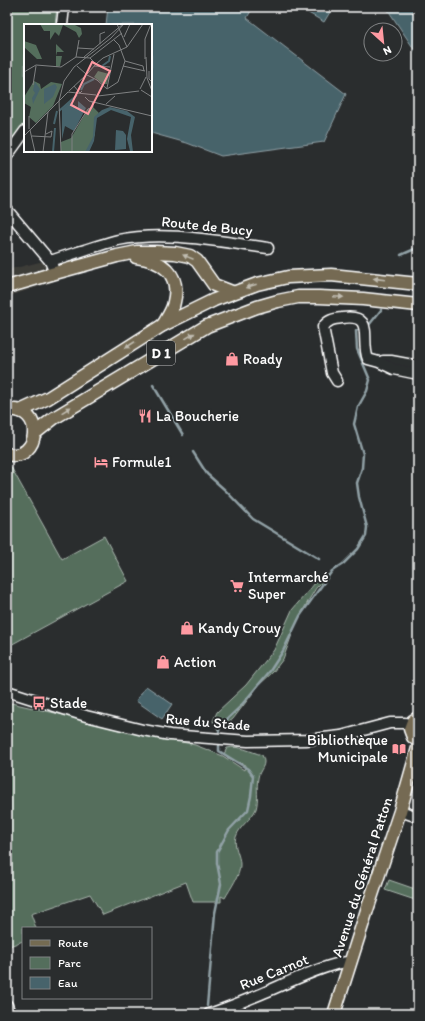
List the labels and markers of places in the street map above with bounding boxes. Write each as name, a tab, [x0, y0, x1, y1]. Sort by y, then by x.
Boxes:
place label: Roady	[243, 350, 282, 368]
shop icon: Roady	[224, 351, 240, 367]
place label: La Boucherie	[156, 407, 239, 425]
restaurant icon: La Boucherie	[137, 408, 153, 424]
place label: Formule1	[112, 453, 172, 471]
hotel icon: Formule1	[93, 454, 109, 470]
place label: Intermarché Super	[248, 568, 329, 603]
supermarket icon: Intermarché Super	[229, 578, 245, 594]
place label: Kandy Crouy	[198, 619, 281, 637]
shop icon: Kandy Crouy	[179, 620, 195, 636]
place label: Action	[174, 653, 217, 671]
shop icon: Action	[155, 654, 171, 670]
place label: Stade	[50, 694, 87, 712]
bus stop icon: Stade	[31, 695, 47, 711]
place label: Bibliothèque Municipale	[307, 731, 388, 766]
library icon: Bibliothèque Municipale	[391, 741, 407, 757]

